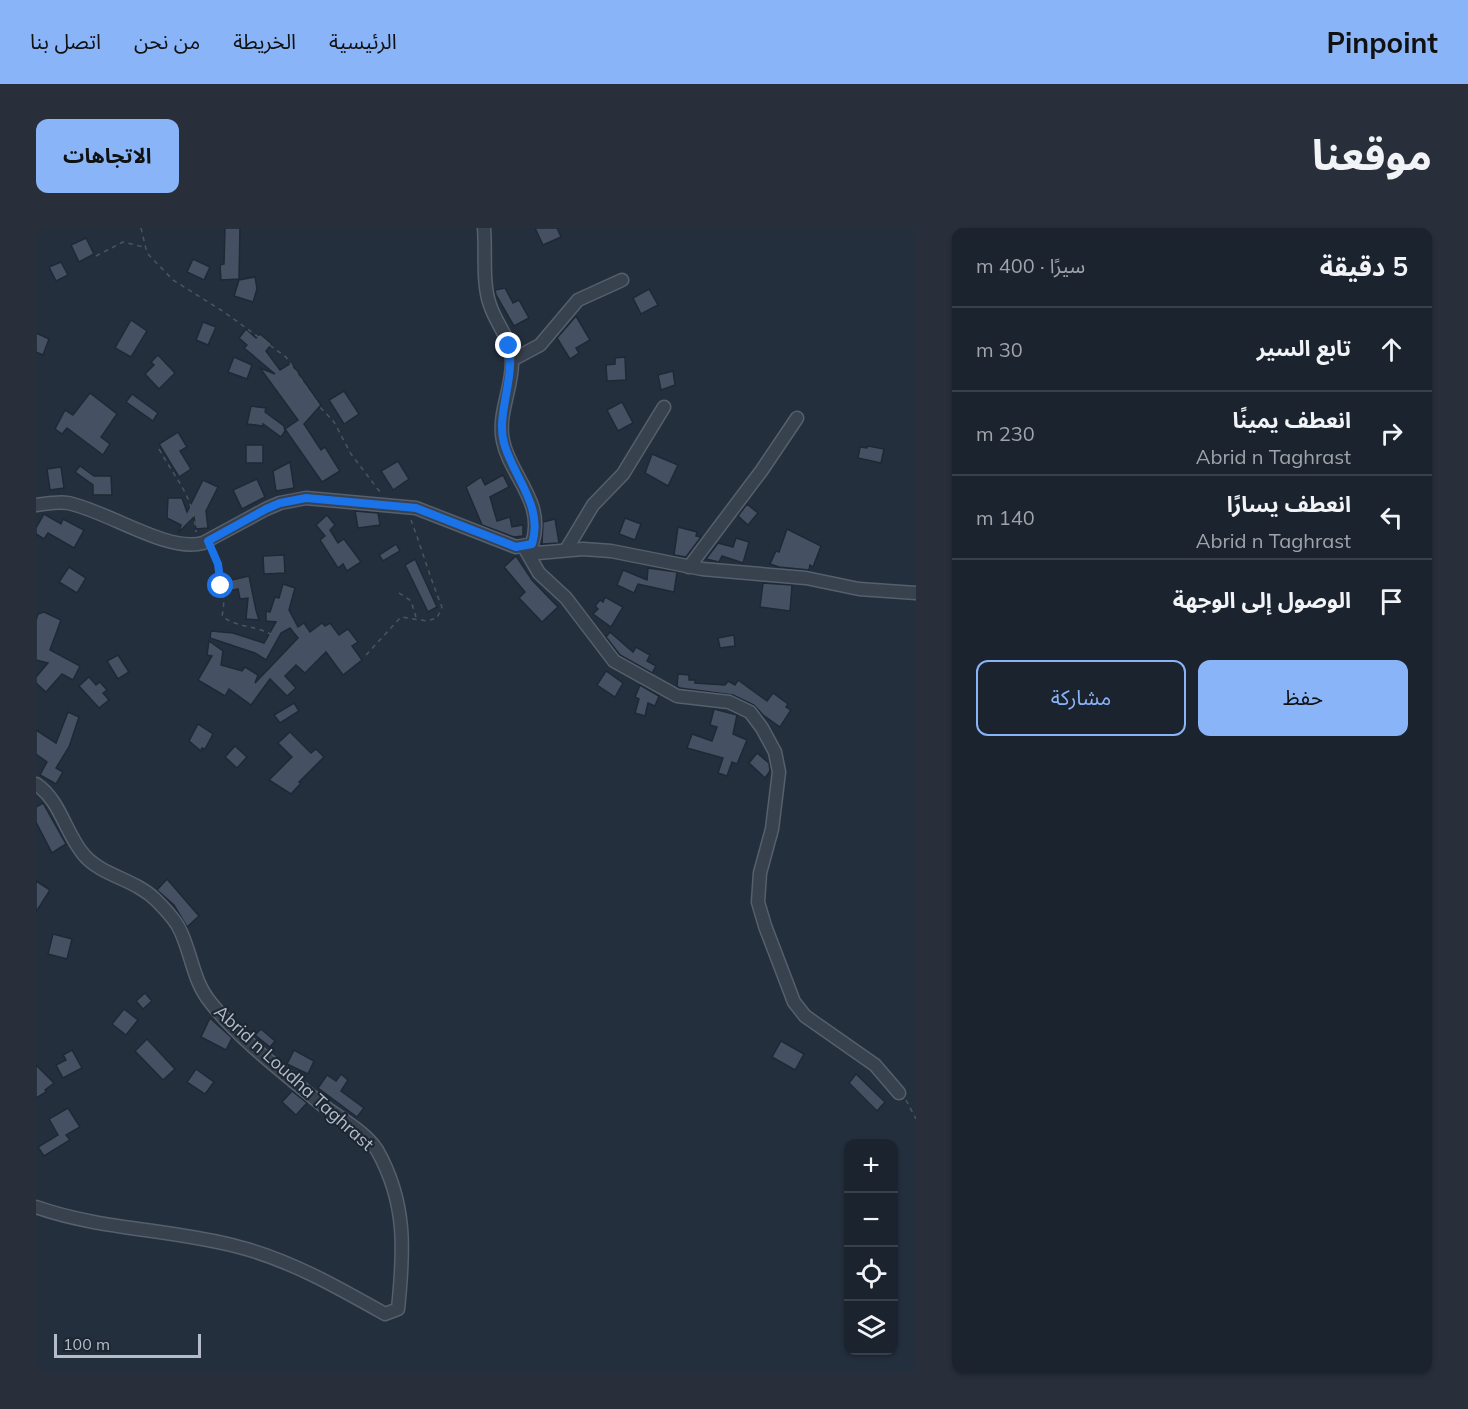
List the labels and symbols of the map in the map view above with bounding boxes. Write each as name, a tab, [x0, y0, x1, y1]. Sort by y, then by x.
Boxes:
route end	[495, 332, 521, 358]
route start	[207, 572, 233, 598]
street label: Abrid n Loudha Taghrast	[210, 1000, 379, 1155]
scale bar	[54, 1331, 201, 1358]

